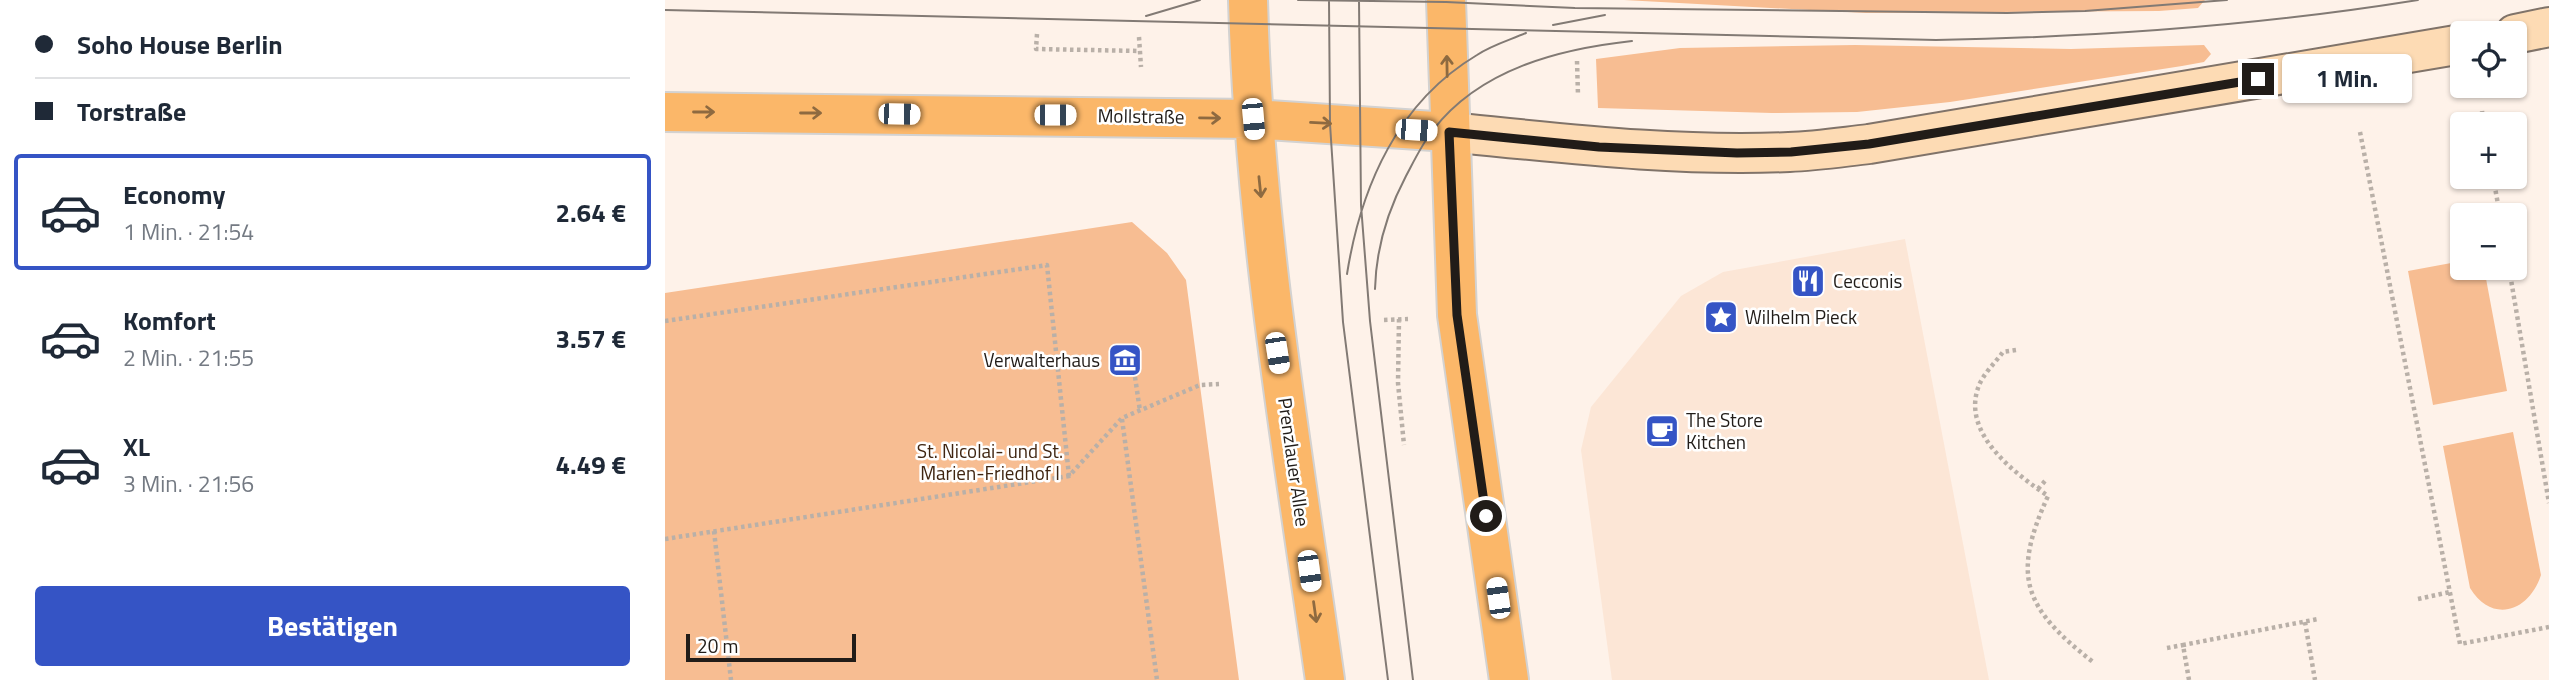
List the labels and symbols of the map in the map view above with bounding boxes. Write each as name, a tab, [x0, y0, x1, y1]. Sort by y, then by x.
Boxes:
one-way arrow	[1441, 55, 1454, 78]
callout: 1 Min.	[2283, 55, 2412, 104]
route end	[2242, 63, 2274, 95]
car	[1241, 97, 1266, 141]
street label: Mollstraße	[1097, 100, 1185, 131]
car	[878, 103, 921, 125]
one-way arrow	[692, 105, 715, 119]
car	[1035, 105, 1077, 126]
one-way arrow	[799, 106, 822, 120]
one-way arrow	[1198, 111, 1221, 124]
one-way arrow	[1310, 117, 1332, 130]
car	[1395, 118, 1438, 142]
one-way arrow	[1254, 175, 1267, 197]
restaurant icon: Cecconis	[1789, 262, 1827, 300]
place label: Cecconis	[1833, 266, 1902, 295]
place icon: Wilhelm Pieck	[1702, 298, 1740, 336]
place label: Wilhelm Pieck	[1745, 302, 1857, 331]
car	[1264, 331, 1291, 375]
museum icon: Verwalterhaus	[1106, 341, 1144, 379]
place label: Verwalterhaus	[984, 345, 1100, 374]
street label: Prenzlauer Allee	[1271, 396, 1318, 528]
place label: The Store Kitchen	[1686, 405, 1763, 456]
cafe icon: The Store Kitchen	[1643, 412, 1681, 450]
park label: St. Nicolai- und St. Marien-Friedhof I	[917, 436, 1063, 487]
route start	[1470, 500, 1502, 532]
car	[1296, 549, 1323, 593]
car	[1485, 576, 1512, 620]
one-way arrow	[1309, 600, 1322, 623]
scale bar	[686, 631, 856, 663]

